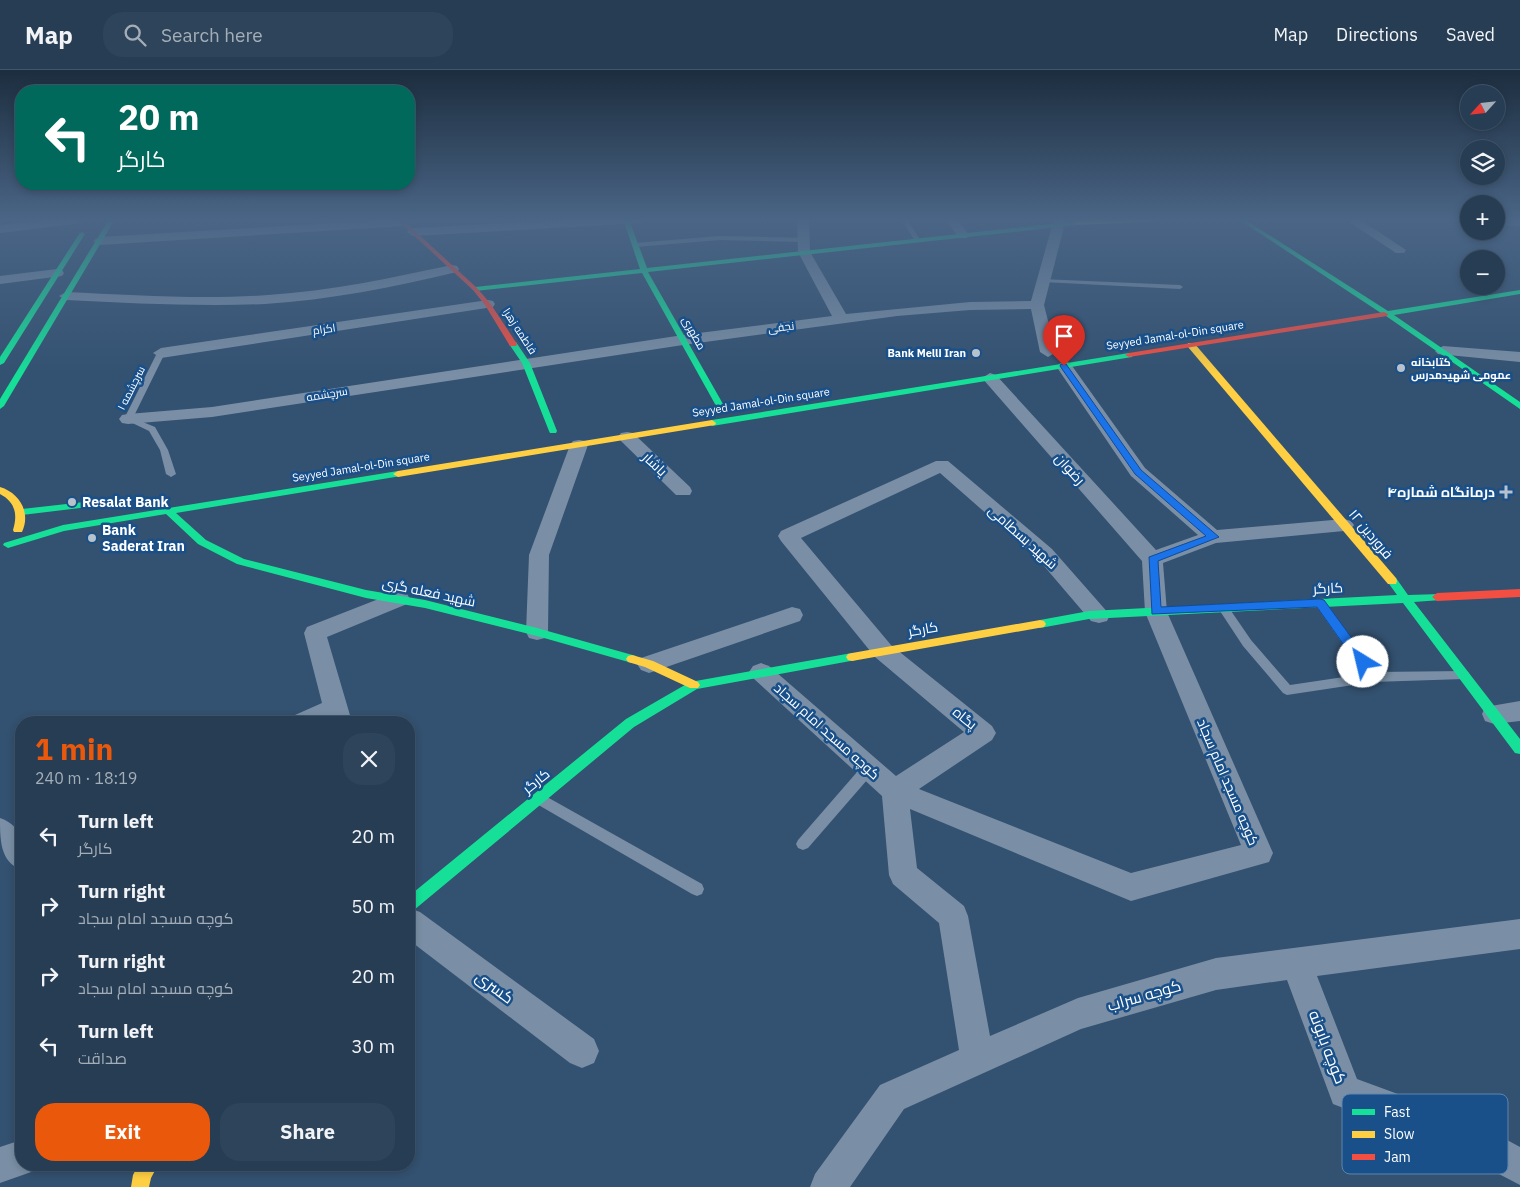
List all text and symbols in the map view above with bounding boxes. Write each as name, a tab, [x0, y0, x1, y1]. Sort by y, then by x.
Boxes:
search box	[103, 12, 453, 57]
text: Map	[25, 19, 73, 51]
icon: search	[121, 21, 149, 49]
text: Search here	[161, 23, 263, 47]
text: Map	[1273, 23, 1308, 46]
text: Directions	[1336, 23, 1418, 46]
text: Saved	[1446, 23, 1495, 46]
north arrow	[1460, 85, 1505, 130]
map controls	[1460, 85, 1505, 295]
text: 20 m	[118, 94, 200, 140]
icon: left	[35, 105, 100, 170]
button: layers	[1460, 140, 1505, 185]
text: کارگر	[118, 144, 165, 173]
button: +	[1460, 195, 1505, 240]
button: −	[1460, 250, 1505, 295]
street label: فاطمه زهرا	[500, 305, 540, 357]
street label: مطهری	[679, 314, 709, 352]
pin	[1043, 315, 1085, 366]
street label: Seyyed Jamal-ol-Din square	[1105, 317, 1245, 353]
street label: نجفی	[767, 318, 795, 336]
street label: اکرام	[312, 320, 336, 339]
icon: arrive	[1050, 322, 1078, 350]
place label: Bank Melli Iran	[888, 346, 966, 360]
marker: Bank Melli Iran	[970, 347, 982, 359]
place label: کتابخانه عمومی شهیدمدرس	[1411, 355, 1511, 383]
marker: کتابخانه عمومی شهیدمدرس	[1395, 362, 1407, 374]
street label: سرچشمه ۱	[114, 364, 148, 412]
street label: سرچشمه	[305, 384, 349, 404]
street label: Seyyed Jamal-ol-Din square	[691, 384, 831, 420]
street label: یاشار	[638, 447, 671, 480]
street label: Seyyed Jamal-ol-Din square	[291, 449, 431, 485]
street label: رضوان	[1051, 449, 1089, 489]
place label: درمانگاه شماره۴	[1387, 483, 1495, 501]
marker: درمانگاه شماره۴	[1499, 485, 1513, 499]
place label: Resalat Bank	[82, 493, 170, 511]
marker: Resalat Bank	[66, 496, 78, 508]
street label: شهید بسطامی	[984, 501, 1062, 573]
street label: ۱۲ فروردین	[1345, 505, 1397, 563]
place label: Bank Saderat Iran	[102, 521, 185, 555]
marker: Bank Saderat Iran	[86, 532, 98, 544]
street label: شهید فعله گری	[381, 573, 477, 611]
street label: کارگر	[1311, 578, 1344, 598]
street label: کارگر	[906, 618, 939, 641]
position arrow	[1336, 635, 1388, 687]
street label: کوچه مسجد امام سجاد	[770, 679, 884, 784]
street label: پگاه	[949, 703, 981, 734]
street label: کوچه مسجد امام سجاد	[1192, 716, 1263, 849]
text: 1 min	[35, 729, 113, 768]
button: close	[343, 733, 395, 785]
street label: کارگر	[518, 764, 553, 798]
text: 240 m · 18:19	[35, 768, 137, 788]
text: Turn left	[78, 809, 154, 833]
icon: left	[35, 822, 63, 850]
text: 20 m	[351, 824, 395, 848]
text: کارگر	[78, 838, 113, 858]
text: Turn right	[78, 879, 165, 903]
icon: right	[35, 892, 63, 920]
text: 50 m	[351, 894, 395, 918]
text: کوچه مسجد امام سجاد	[78, 908, 234, 928]
text: Turn right	[78, 949, 165, 973]
icon: right	[35, 962, 63, 990]
text: 20 m	[351, 964, 395, 988]
street label: کسری	[471, 966, 518, 1009]
street label: کوچه سراب	[1105, 975, 1184, 1017]
text: کوچه مسجد امام سجاد	[78, 978, 234, 998]
street label: کوچه بابونه	[1303, 1007, 1351, 1087]
text: Turn left	[78, 1019, 154, 1043]
icon: left	[35, 1032, 63, 1060]
text: 30 m	[351, 1034, 395, 1058]
text: صداقت	[78, 1048, 127, 1068]
legend	[1342, 1094, 1508, 1174]
button: Exit	[35, 1103, 210, 1161]
button: Share	[220, 1103, 395, 1161]
text: Fast	[1384, 1103, 1410, 1121]
text: Slow	[1384, 1125, 1415, 1143]
text: Jam	[1384, 1148, 1411, 1166]

